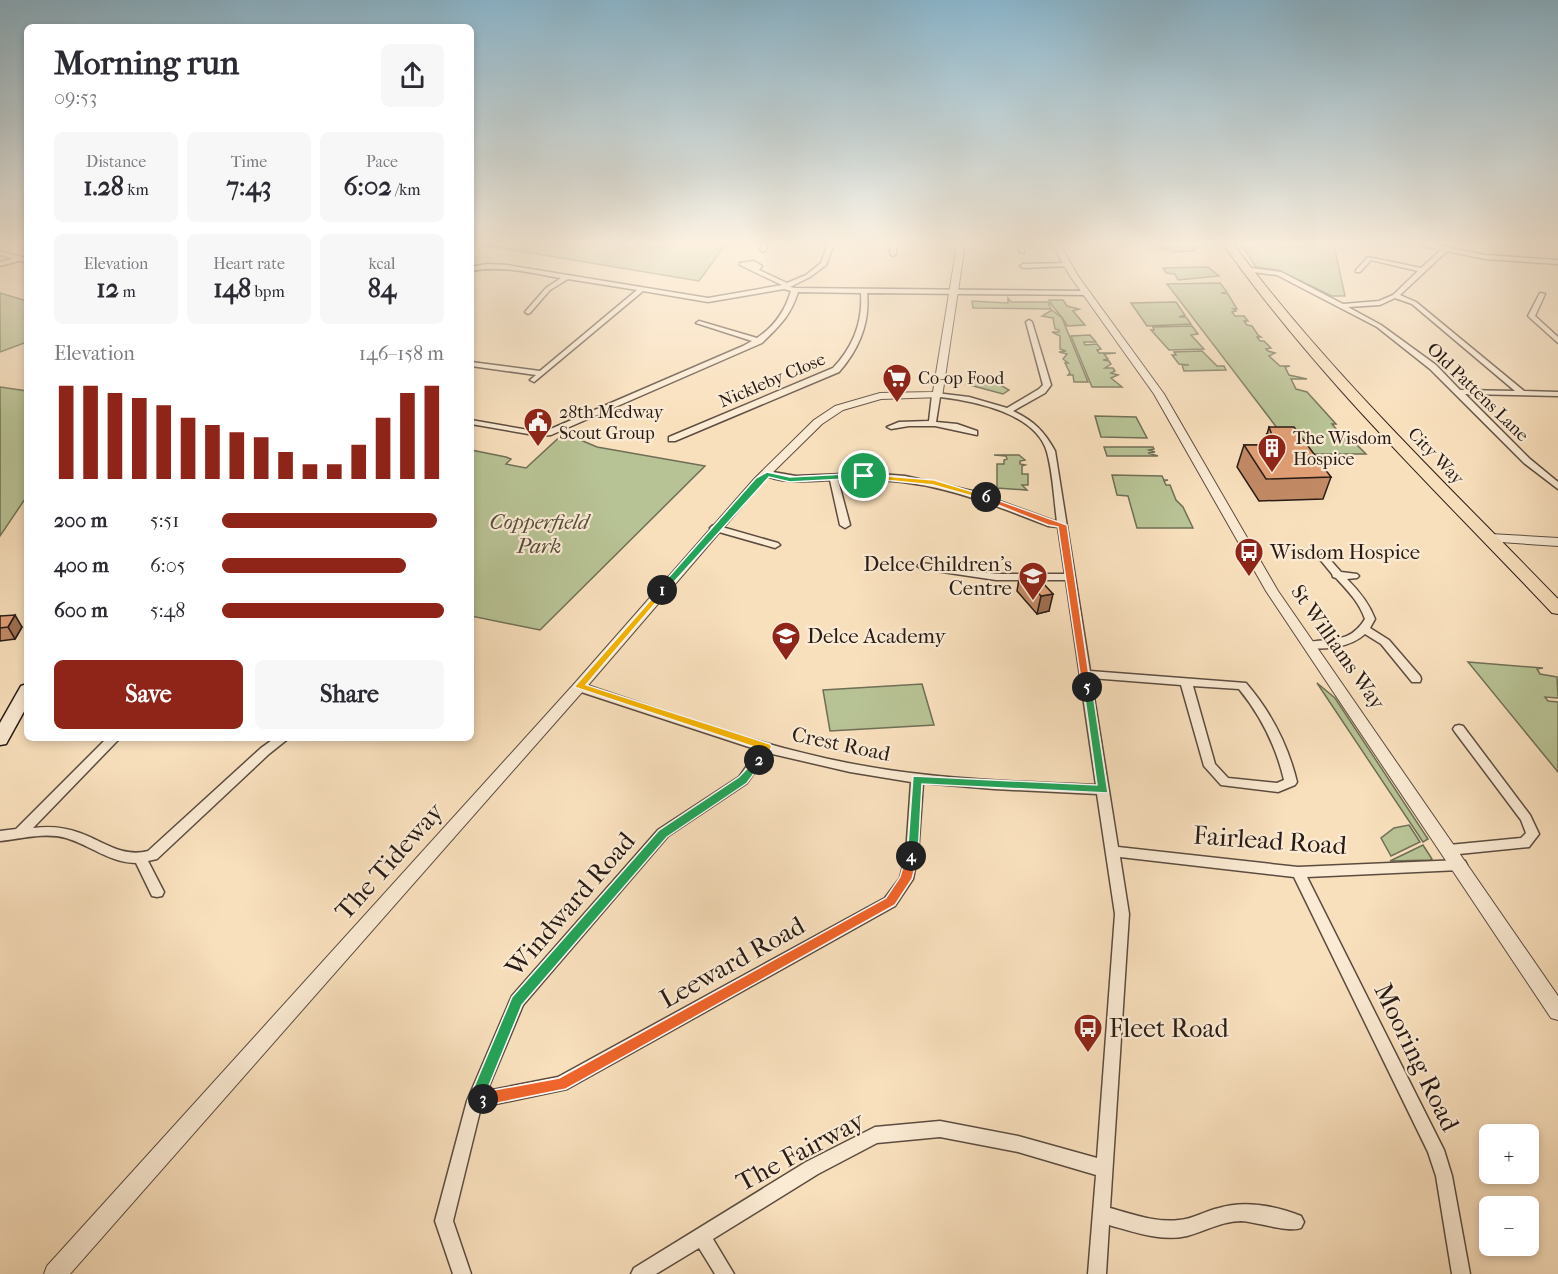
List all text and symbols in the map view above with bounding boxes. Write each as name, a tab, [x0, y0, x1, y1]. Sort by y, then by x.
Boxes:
text: Morning run	[54, 44, 239, 83]
button: share	[381, 44, 444, 107]
text: 09:53	[54, 86, 97, 109]
text: Distance	[86, 152, 146, 171]
text: Time	[231, 152, 267, 171]
text: Pace	[366, 152, 398, 171]
text: 1.28	[83, 171, 124, 202]
text: 7:43	[227, 171, 271, 202]
text: 6:02	[344, 171, 392, 202]
text: km	[124, 180, 149, 199]
text: /km	[392, 180, 420, 199]
text: Elevation	[84, 254, 148, 273]
text: Heart rate	[213, 254, 285, 273]
text: kcal	[369, 254, 395, 273]
text: 12	[96, 273, 119, 304]
text: 148	[213, 273, 251, 304]
text: 84	[368, 273, 396, 304]
text: m	[119, 282, 136, 301]
text: bpm	[251, 282, 285, 301]
street label: Old Pattens Lane	[1423, 339, 1533, 446]
text: Elevation	[54, 342, 135, 365]
text: 146–158 m	[359, 342, 444, 365]
street label: Nickleby Close	[716, 349, 829, 412]
supermarket icon: Co-op Food	[881, 362, 913, 404]
place label: Co-op Food	[918, 368, 1005, 389]
place label: 28th Medway Scout Group	[559, 402, 665, 444]
public building icon: 28th Medway Scout Group	[522, 406, 554, 448]
street label: City Way	[1403, 423, 1469, 490]
place label: The Wisdom Hospice	[1293, 428, 1392, 470]
building icon: The Wisdom Hospice	[1256, 432, 1288, 474]
pin	[838, 450, 889, 501]
icon: arrive	[847, 459, 880, 492]
pin: 6	[971, 482, 1001, 512]
text: 6	[982, 487, 990, 506]
text: 200 m	[54, 509, 107, 532]
text: 5:51	[150, 509, 179, 532]
park label: Copperfield Park	[489, 510, 591, 558]
bus stop icon: Wisdom Hospice	[1233, 536, 1265, 578]
place label: Wisdom Hospice	[1269, 540, 1420, 564]
place label: Delce Children's Centre	[863, 552, 1012, 600]
text: 400 m	[54, 554, 109, 577]
text: 6:05	[150, 554, 185, 577]
school or university icon: Delce Children's Centre	[1017, 560, 1049, 602]
pin: 1	[647, 575, 677, 605]
text: 1	[659, 580, 665, 599]
street label: St Williams Way	[1286, 580, 1390, 715]
text: 600 m	[54, 599, 108, 622]
text: 5:48	[150, 599, 185, 622]
school or university icon: Delce Academy	[770, 620, 802, 662]
place label: Delce Academy	[807, 624, 946, 648]
button: Save	[54, 660, 243, 729]
button: Share	[255, 660, 444, 729]
pin: 5	[1072, 672, 1102, 702]
text: 5	[1084, 677, 1090, 696]
street label: Crest Road	[790, 722, 893, 766]
pin: 2	[744, 745, 774, 775]
text: 2	[755, 750, 763, 769]
street label: The Tideway	[329, 796, 451, 926]
street label: Fairlead Road	[1192, 820, 1349, 861]
street label: Windward Road	[499, 825, 642, 984]
pin: 4	[896, 841, 926, 871]
text: 4	[906, 846, 916, 865]
street label: Leeward Road	[654, 910, 811, 1015]
street label: Mooring Road	[1367, 978, 1466, 1137]
bus stop icon: Fleet Road	[1072, 1012, 1104, 1054]
place label: Fleet Road	[1109, 1013, 1229, 1044]
pin: 3	[468, 1084, 498, 1114]
text: 3	[480, 1089, 486, 1108]
street label: The Fairway	[731, 1104, 870, 1198]
map controls	[1479, 1124, 1539, 1256]
button: +	[1479, 1124, 1539, 1184]
button: −	[1479, 1196, 1539, 1256]

